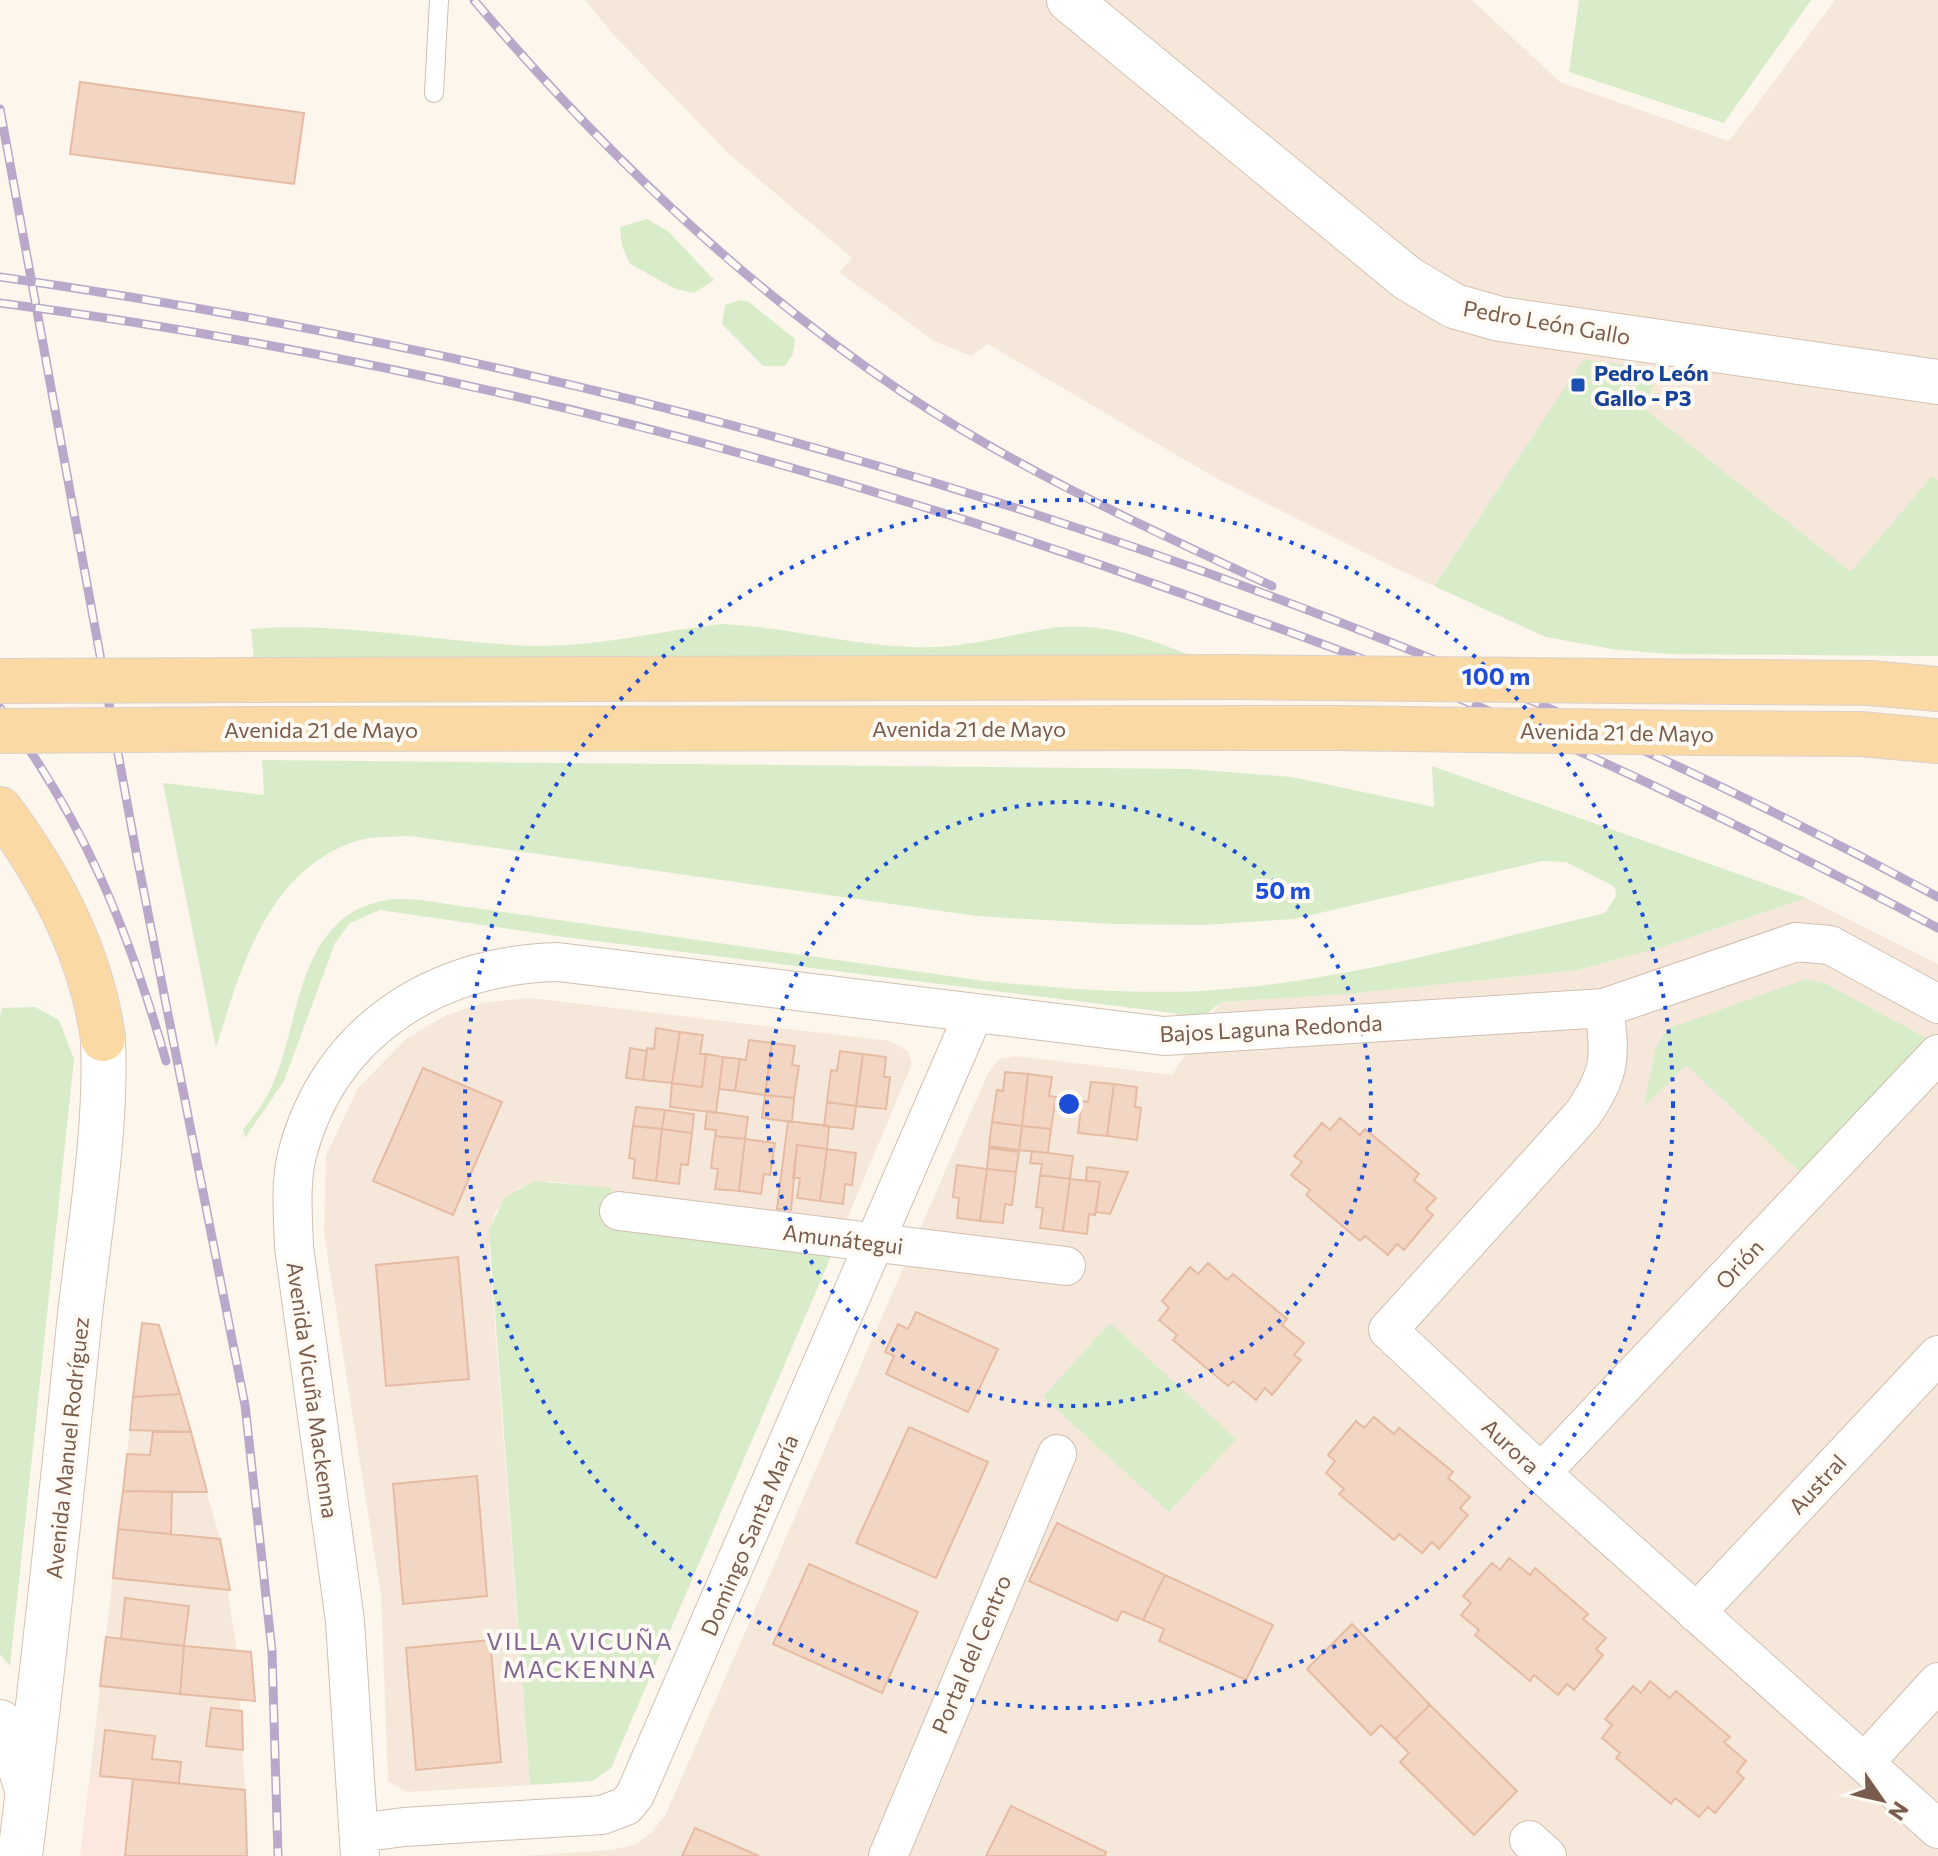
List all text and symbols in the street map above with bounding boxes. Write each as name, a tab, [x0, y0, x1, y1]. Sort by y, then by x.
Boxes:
street label: Pedro León Gallo	[1461, 294, 1633, 350]
place label: Pedro León Gallo - P3	[1594, 359, 1709, 411]
marker: Pedro León Gallo - P3	[1569, 376, 1587, 394]
text: 100 m	[1462, 661, 1530, 690]
street label: Avenida 21 de Mayo	[872, 715, 1066, 742]
street label: Avenida 21 de Mayo	[224, 716, 418, 743]
street label: Avenida 21 de Mayo	[1520, 717, 1714, 747]
text: 50 m	[1255, 875, 1311, 904]
street label: Bajos Laguna Redonda	[1159, 1009, 1383, 1047]
centre of rings	[1055, 1090, 1083, 1118]
street label: Amunátegui	[781, 1218, 905, 1260]
street label: Orión	[1709, 1234, 1769, 1294]
street label: Avenida Vicuña Mackenna	[282, 1260, 344, 1520]
street label: Avenida Manuel Rodríguez	[40, 1316, 94, 1580]
street label: Aurora	[1477, 1413, 1545, 1479]
street label: Domingo Santa María	[694, 1430, 804, 1640]
street label: Austral	[1783, 1449, 1851, 1519]
street label: Portal del Centro	[925, 1571, 1017, 1737]
district label: VILLA VICUÑA MACKENNA	[486, 1626, 674, 1683]
north arrow	[1842, 1760, 1922, 1840]
text: N	[1883, 1797, 1915, 1826]

